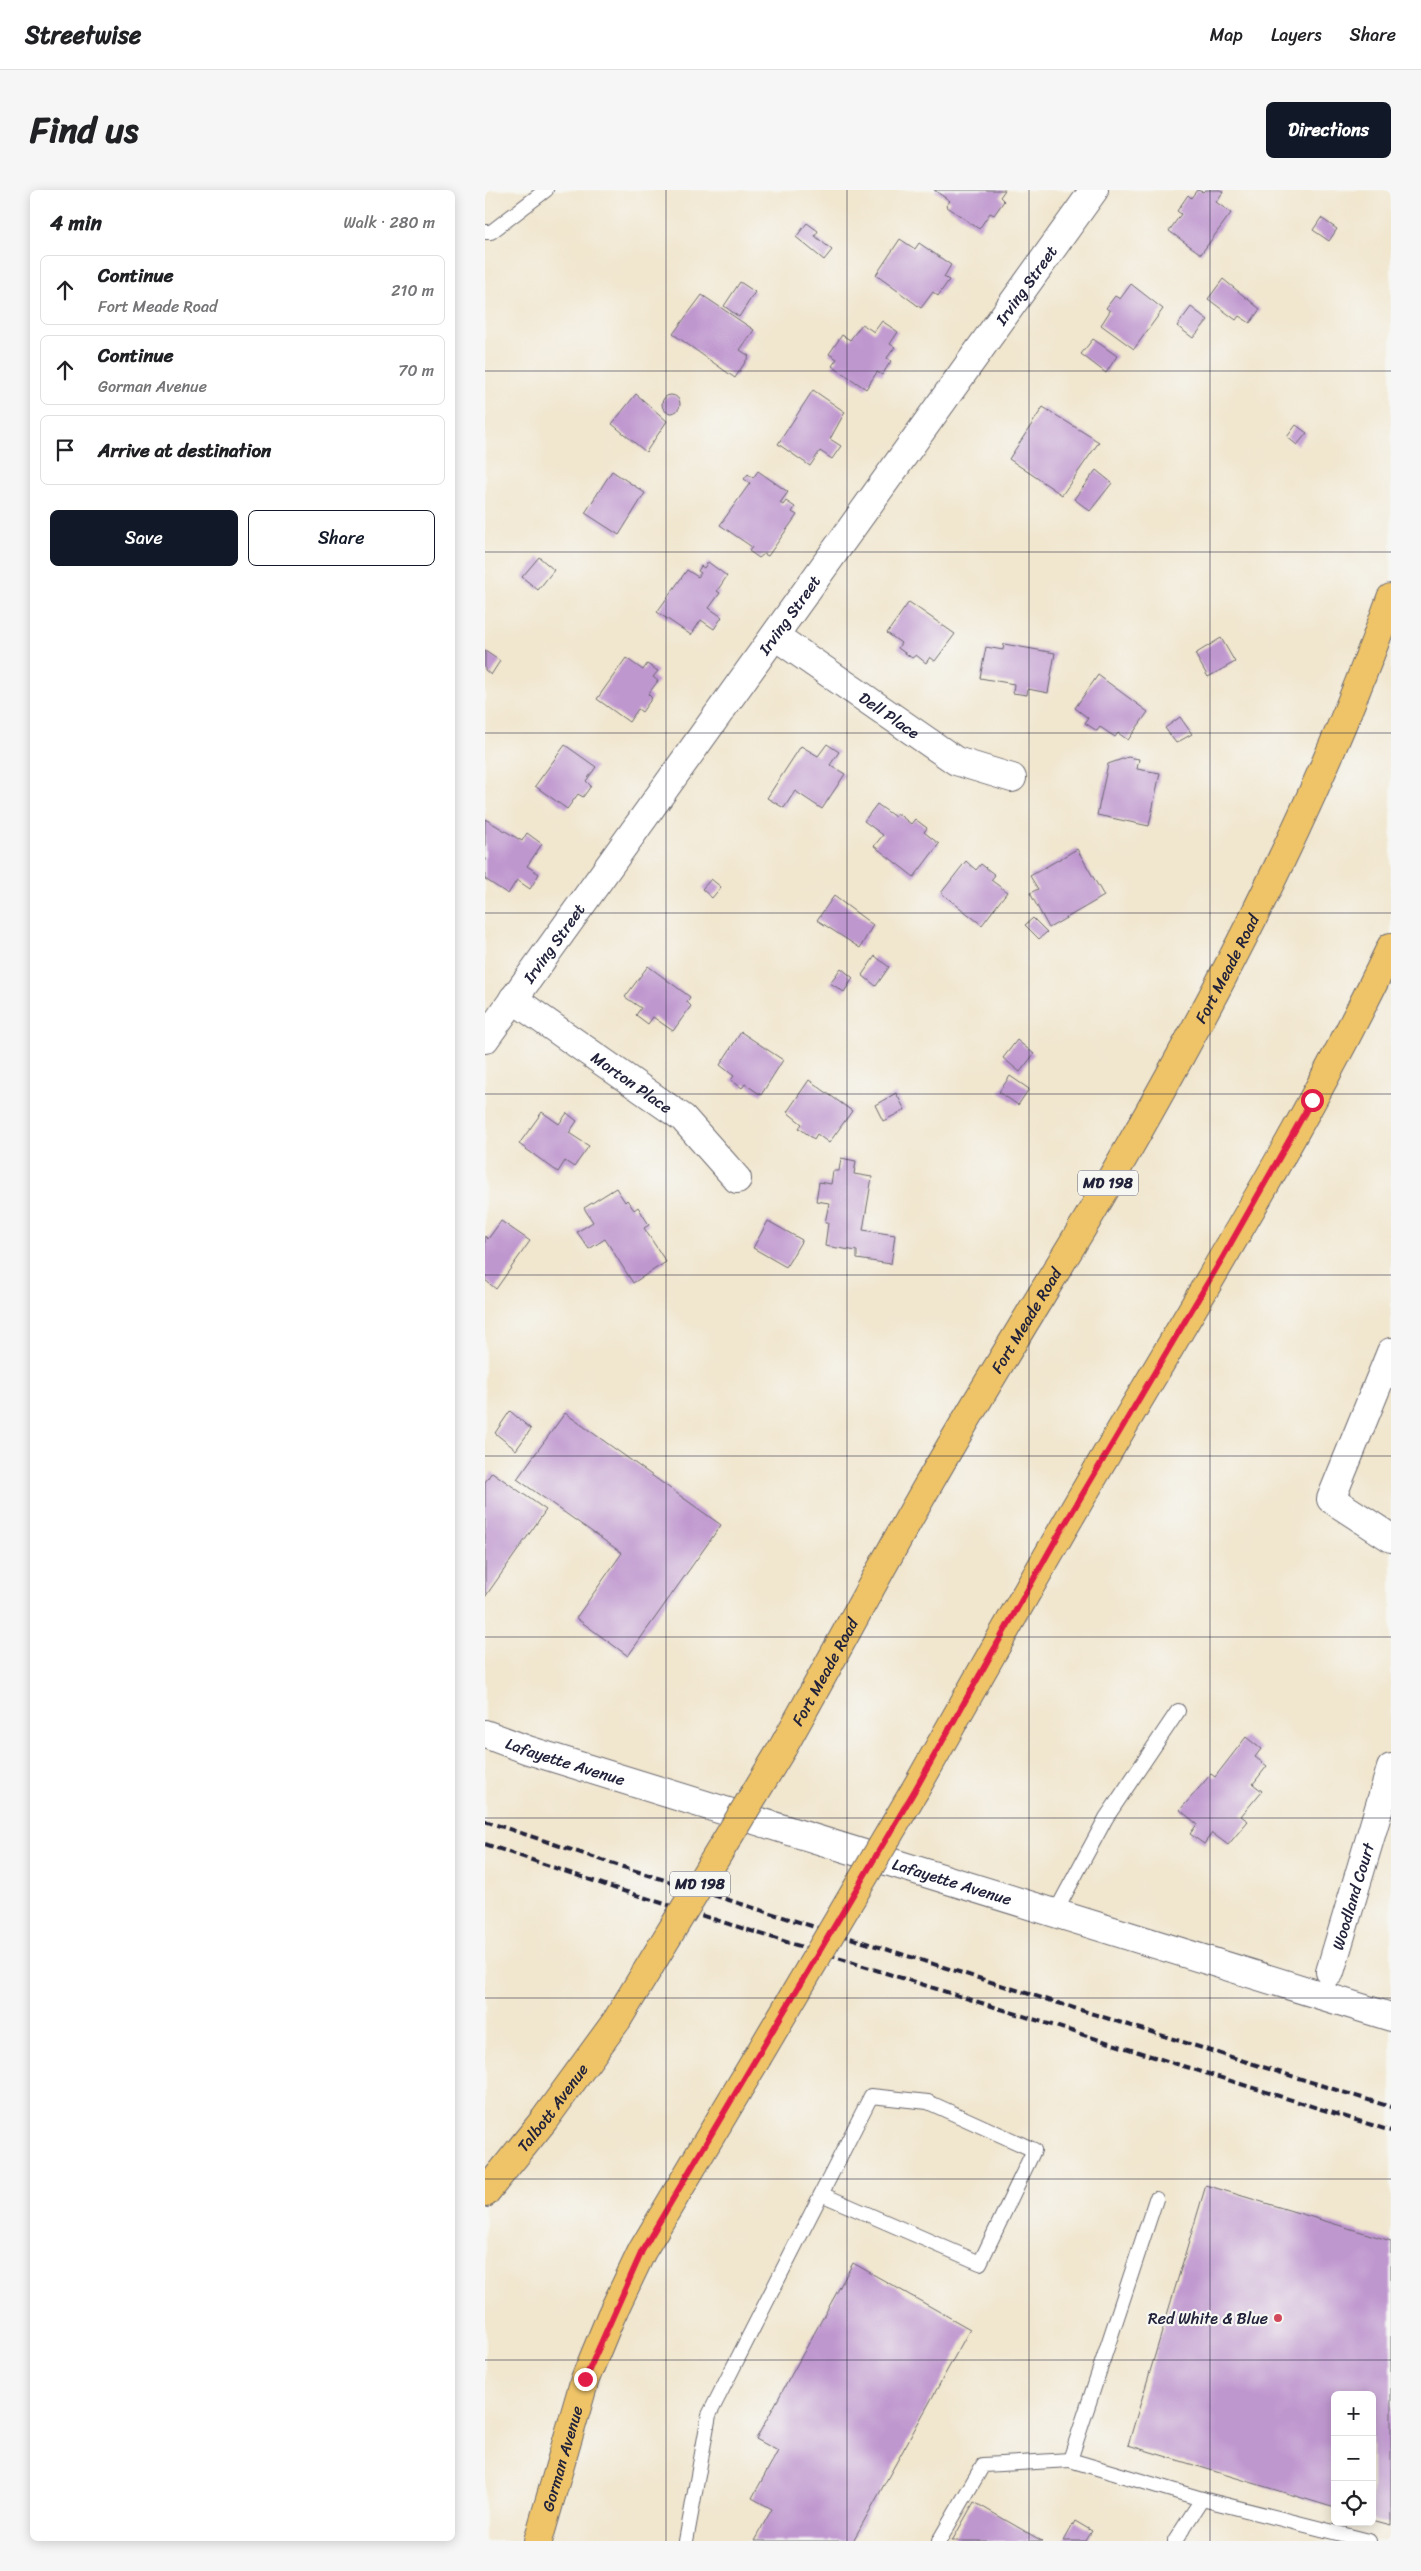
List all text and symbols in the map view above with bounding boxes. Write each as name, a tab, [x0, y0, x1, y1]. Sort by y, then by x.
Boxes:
text: Streetwise	[25, 14, 141, 56]
text: Map	[1210, 19, 1243, 51]
text: Layers	[1271, 19, 1322, 51]
text: Share	[1350, 19, 1396, 51]
text: Find us	[30, 99, 138, 161]
button: Directions	[1266, 102, 1391, 158]
text: 4 min	[50, 204, 102, 242]
text: Walk · 280 m	[344, 208, 435, 237]
street label: Irving Street	[987, 239, 1065, 332]
text: Continue	[98, 259, 174, 292]
icon: ahead	[51, 276, 79, 304]
text: 210 m	[391, 276, 434, 305]
text: Fort Meade Road	[98, 292, 217, 321]
text: Continue	[98, 339, 174, 372]
icon: ahead	[51, 356, 79, 384]
text: 70 m	[398, 356, 434, 385]
text: Gorman Avenue	[98, 372, 207, 401]
text: Arrive at destination	[98, 434, 271, 467]
icon: arrive	[51, 436, 79, 464]
button: Save	[50, 510, 238, 566]
button: Share	[248, 510, 435, 566]
street label: Irving Street	[750, 569, 829, 662]
street label: Dell Place	[853, 684, 926, 747]
street label: Irving Street	[515, 897, 593, 990]
street label: Fort Meade Road	[1187, 908, 1268, 1029]
street label: Morton Place	[585, 1044, 678, 1121]
route start	[1301, 1089, 1324, 1112]
road number: MD 198	[1078, 1170, 1138, 1196]
street label: Fort Meade Road	[983, 1261, 1071, 1379]
street label: Fort Meade Road	[784, 1611, 867, 1731]
street label: Lafayette Avenue	[501, 1729, 629, 1794]
street label: Woodland Court	[1323, 1839, 1383, 1954]
street label: Lafayette Avenue	[889, 1850, 1016, 1914]
road number: MD 198	[670, 1872, 730, 1896]
street label: Talbott Avenue	[510, 2057, 596, 2159]
place label: Red White & Blue	[1148, 2304, 1268, 2333]
marker: Red White & Blue	[1272, 2312, 1284, 2324]
route end	[574, 2368, 597, 2391]
map controls	[1331, 2391, 1376, 2526]
button: +	[1331, 2391, 1376, 2436]
street label: Gorman Avenue	[533, 2402, 592, 2515]
button: −	[1331, 2436, 1376, 2481]
button: locate	[1331, 2481, 1376, 2526]

